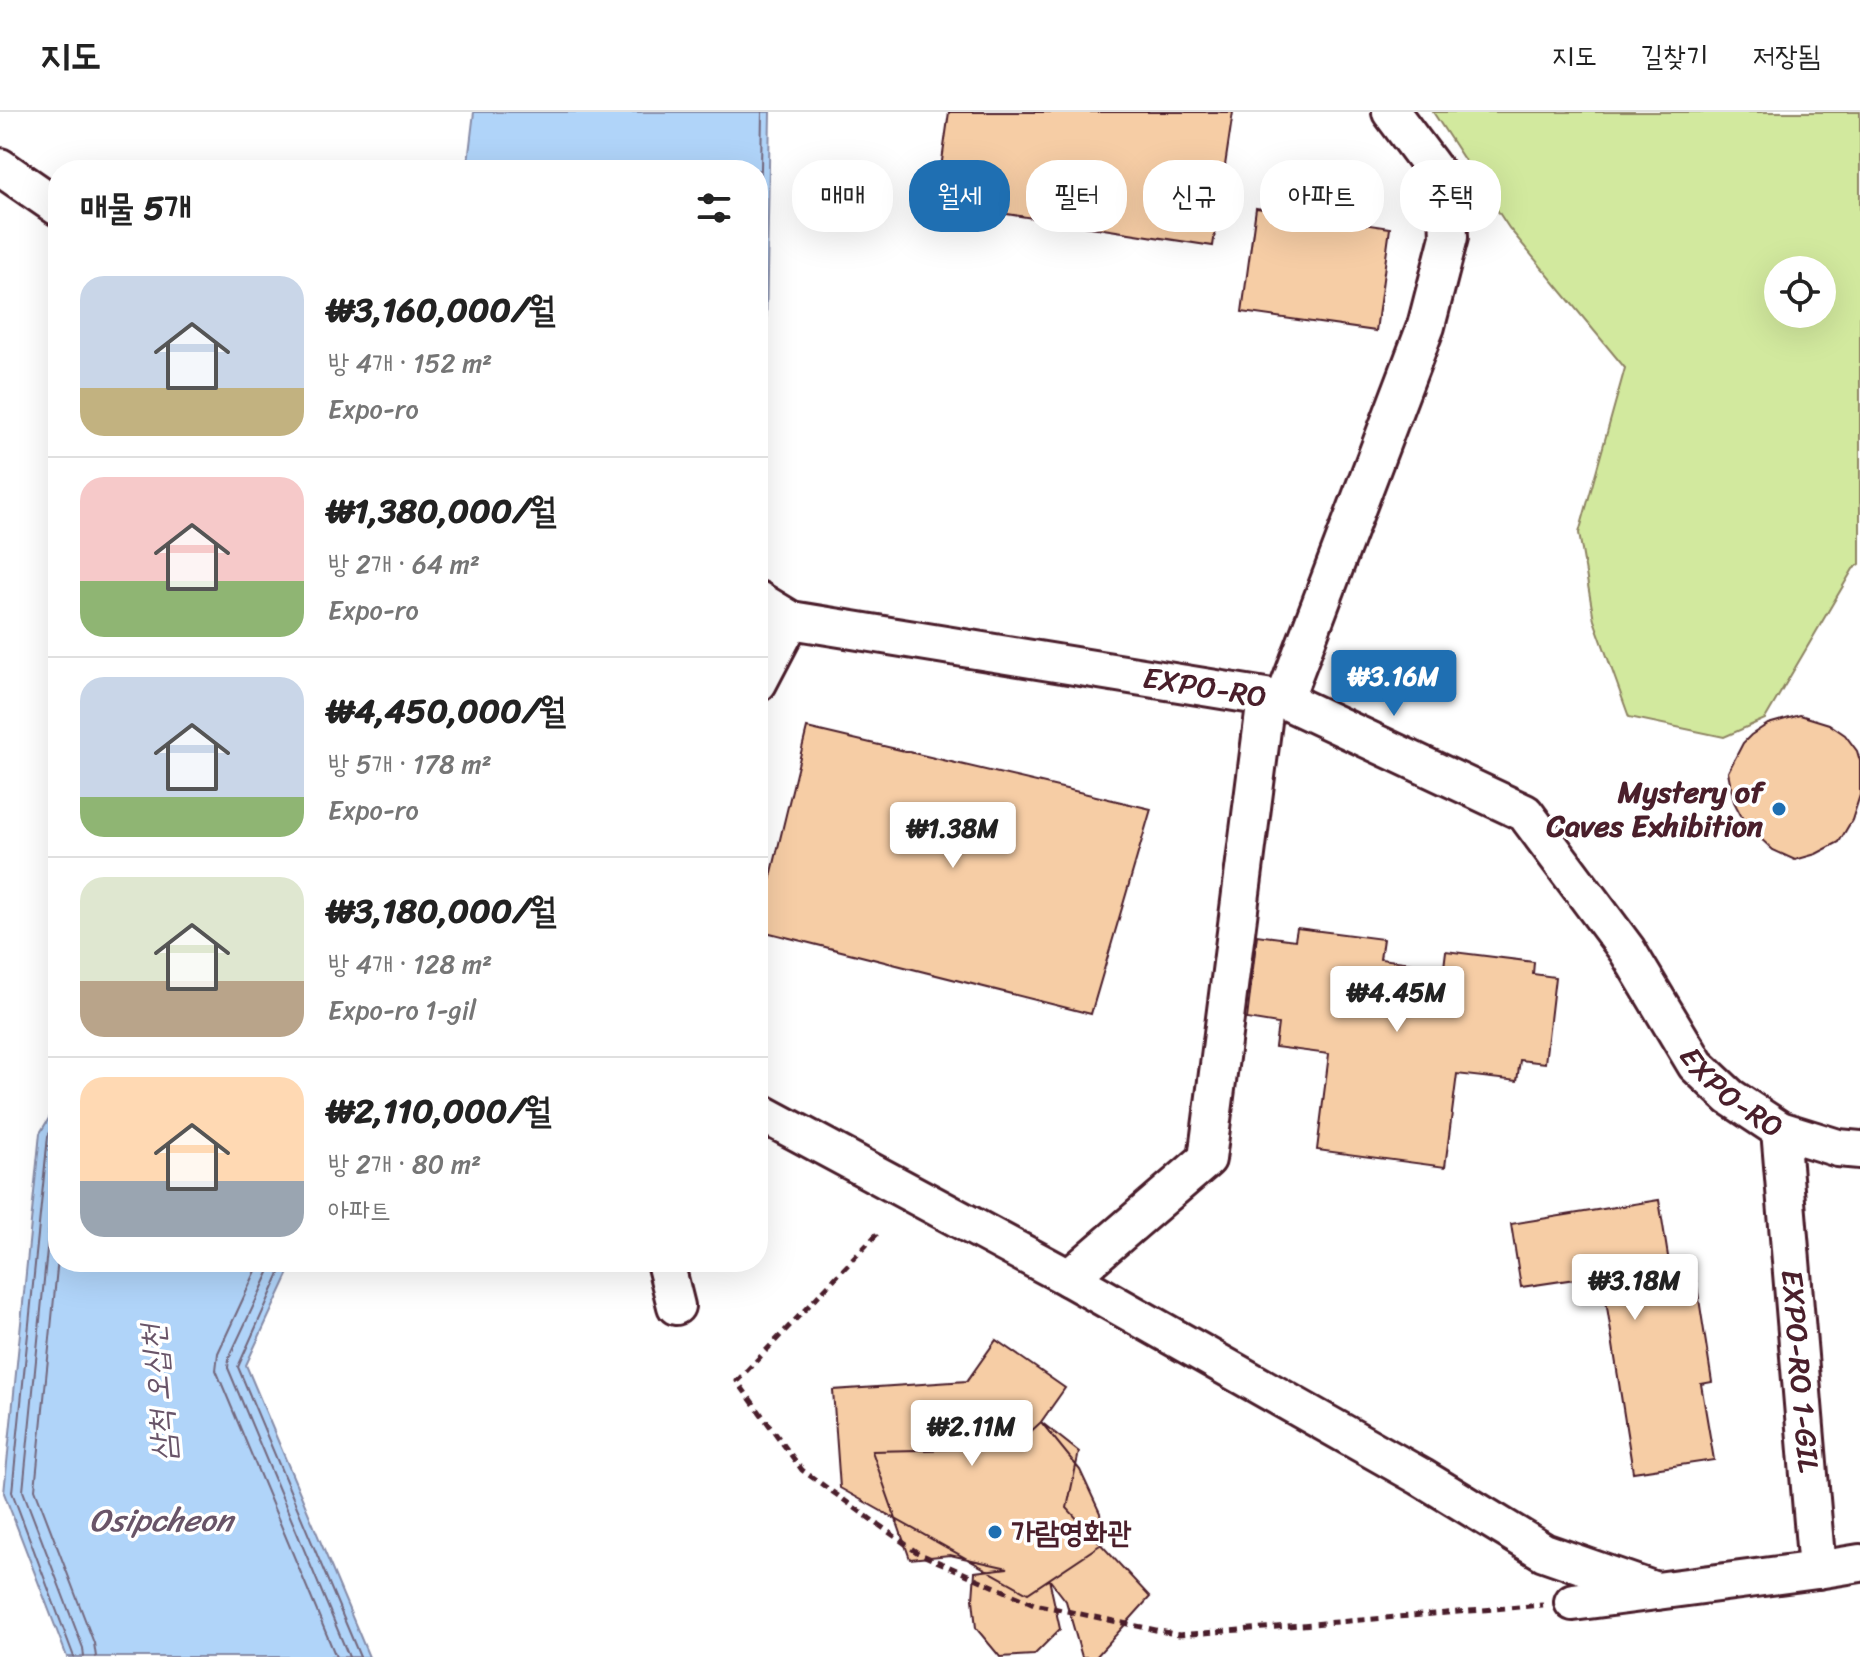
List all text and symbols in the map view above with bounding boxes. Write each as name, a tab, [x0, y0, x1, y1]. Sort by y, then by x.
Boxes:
text: 지도	[40, 22, 101, 89]
text: 지도	[1552, 31, 1597, 80]
text: 길찾기	[1641, 31, 1708, 80]
text: 저장됨	[1752, 31, 1820, 80]
chip: 매매	[792, 160, 893, 232]
chip: 월세	[909, 160, 1010, 232]
chip: 필터	[1026, 160, 1127, 232]
chip: 신규	[1143, 160, 1244, 232]
chip: 아파트	[1260, 160, 1384, 232]
chip: 주택	[1400, 160, 1501, 232]
text: 매물 5개	[80, 178, 192, 238]
icon: filters	[692, 186, 736, 230]
map controls	[1764, 256, 1836, 328]
button: locate	[1764, 256, 1836, 328]
text: ₩3,160,000/월	[328, 280, 555, 340]
icon: home	[144, 308, 240, 404]
text: 방 4개 · 152 m²	[328, 340, 492, 386]
text: Expo-ro	[328, 386, 419, 432]
text: ₩1,380,000/월	[328, 481, 556, 541]
icon: home	[144, 509, 240, 605]
text: 방 2개 · 64 m²	[328, 541, 480, 587]
text: Expo-ro	[328, 587, 419, 633]
pin: ₩3.16M	[1329, 650, 1459, 718]
street label: EXPO-RO	[1139, 651, 1271, 724]
text: ₩3.16M	[1349, 653, 1439, 699]
text: ₩4,450,000/월	[328, 681, 566, 741]
icon: home	[144, 709, 240, 805]
text: 방 5개 · 178 m²	[328, 741, 492, 787]
place label: Mystery of Caves Exhibition	[1546, 765, 1766, 853]
text: Expo-ro	[328, 787, 419, 833]
marker: Mystery of Caves Exhibition	[1770, 800, 1788, 818]
pin: ₩1.38M	[888, 802, 1018, 870]
text: ₩1.38M	[908, 805, 998, 851]
text: ₩3,180,000/월	[328, 881, 556, 941]
icon: home	[144, 909, 240, 1005]
text: 방 4개 · 128 m²	[328, 941, 492, 987]
pin: ₩4.45M	[1332, 966, 1462, 1034]
text: ₩4.45M	[1348, 969, 1446, 1015]
text: Expo-ro 1-gil	[328, 987, 476, 1033]
street label: EXPO-RO	[1664, 1036, 1795, 1153]
text: ₩2,110,000/월	[328, 1081, 551, 1141]
icon: home	[144, 1109, 240, 1205]
text: 방 2개 · 80 m²	[328, 1141, 481, 1187]
text: 아파트	[328, 1187, 391, 1233]
pin: ₩3.18M	[1570, 1254, 1700, 1322]
text: ₩3.18M	[1590, 1257, 1680, 1303]
street label: EXPO-RO 1-GIL	[1765, 1267, 1836, 1475]
water label: 삼척 오십천	[123, 1319, 192, 1464]
pin: ₩2.11M	[907, 1400, 1037, 1468]
text: ₩2.11M	[929, 1403, 1015, 1449]
water label: Osipcheon	[89, 1492, 236, 1549]
place label: 가람영화관	[1011, 1505, 1132, 1559]
marker: 가람영화관	[986, 1523, 1004, 1541]

